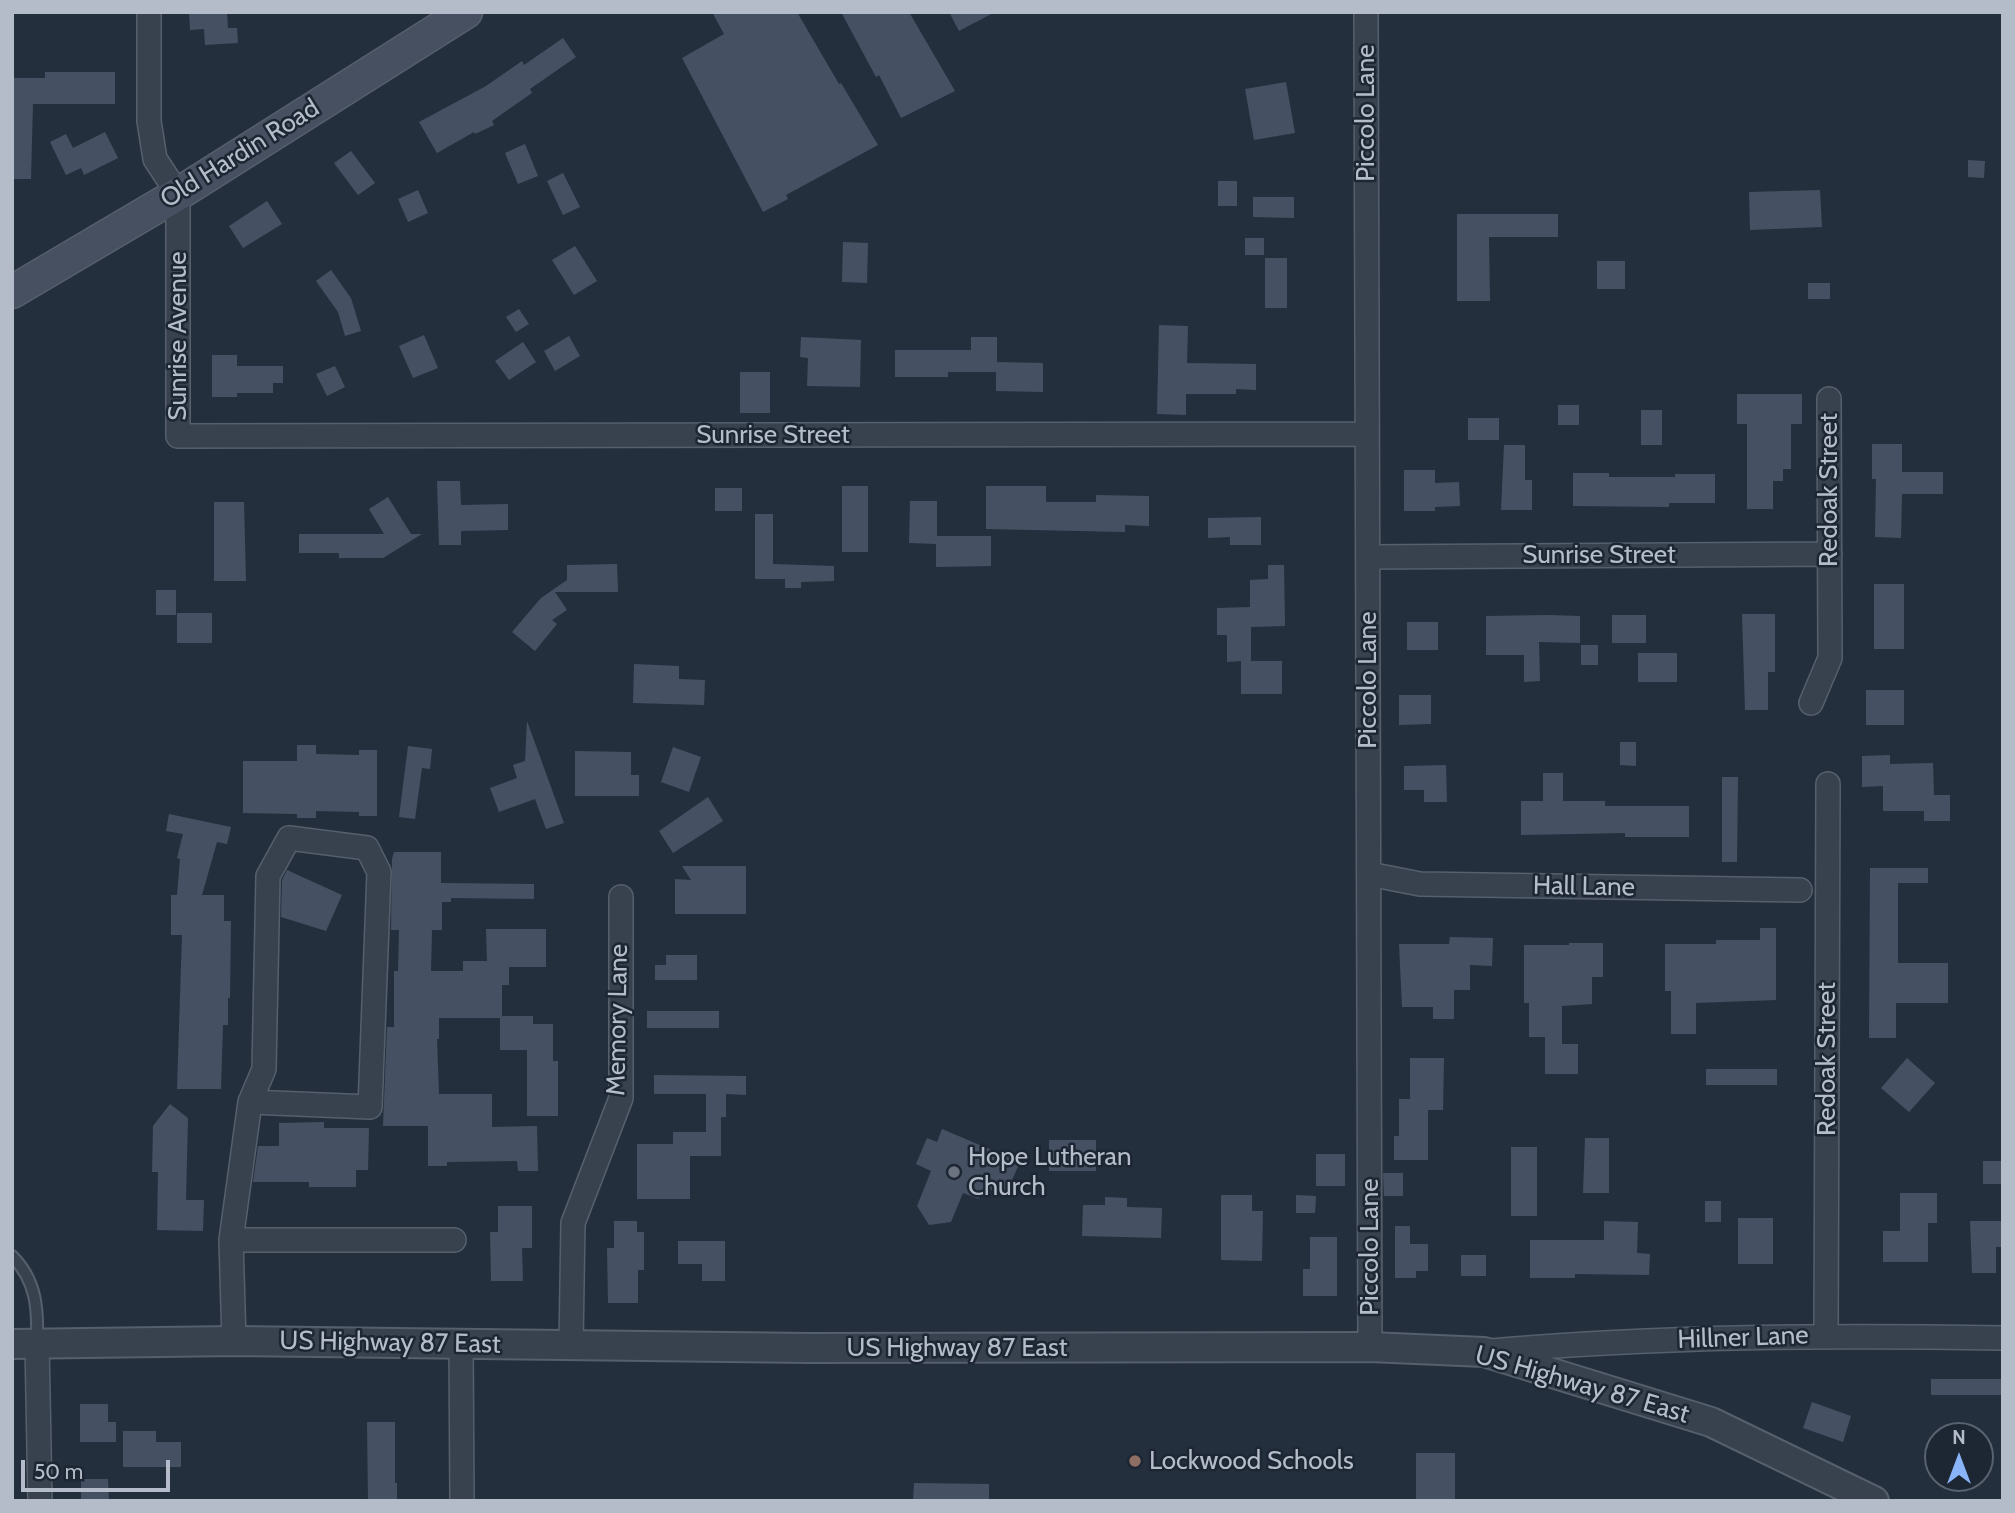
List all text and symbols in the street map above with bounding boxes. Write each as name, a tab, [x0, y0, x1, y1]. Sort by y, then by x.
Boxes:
street label: Piccolo Lane	[1350, 44, 1382, 182]
street label: Old Hardin Road	[155, 93, 325, 215]
street label: Sunrise Avenue	[162, 251, 194, 421]
street label: Redoak Street	[1813, 413, 1845, 567]
street label: Sunrise Street	[696, 419, 850, 451]
street label: Sunrise Street	[1522, 539, 1676, 571]
street label: Piccolo Lane	[1352, 611, 1384, 749]
street label: Hall Lane	[1533, 871, 1635, 903]
street label: Memory Lane	[601, 944, 635, 1096]
street label: Redoak Street	[1811, 982, 1843, 1136]
place label: Hope Lutheran Church	[968, 1141, 1132, 1202]
marker: Hope Lutheran Church	[946, 1164, 962, 1180]
street label: Piccolo Lane	[1354, 1178, 1386, 1316]
street label: Hillner Lane	[1677, 1320, 1809, 1356]
street label: US Highway 87 East	[279, 1325, 501, 1361]
street label: US Highway 87 East	[846, 1332, 1068, 1364]
street label: US Highway 87 East	[1471, 1340, 1693, 1430]
north arrow	[1924, 1422, 1994, 1492]
text: N	[1952, 1426, 1966, 1449]
place label: Lockwood Schools	[1149, 1445, 1354, 1477]
scale bar	[24, 1446, 173, 1490]
marker: Lockwood Schools	[1127, 1453, 1143, 1469]
text: 50 m	[34, 1459, 83, 1484]

